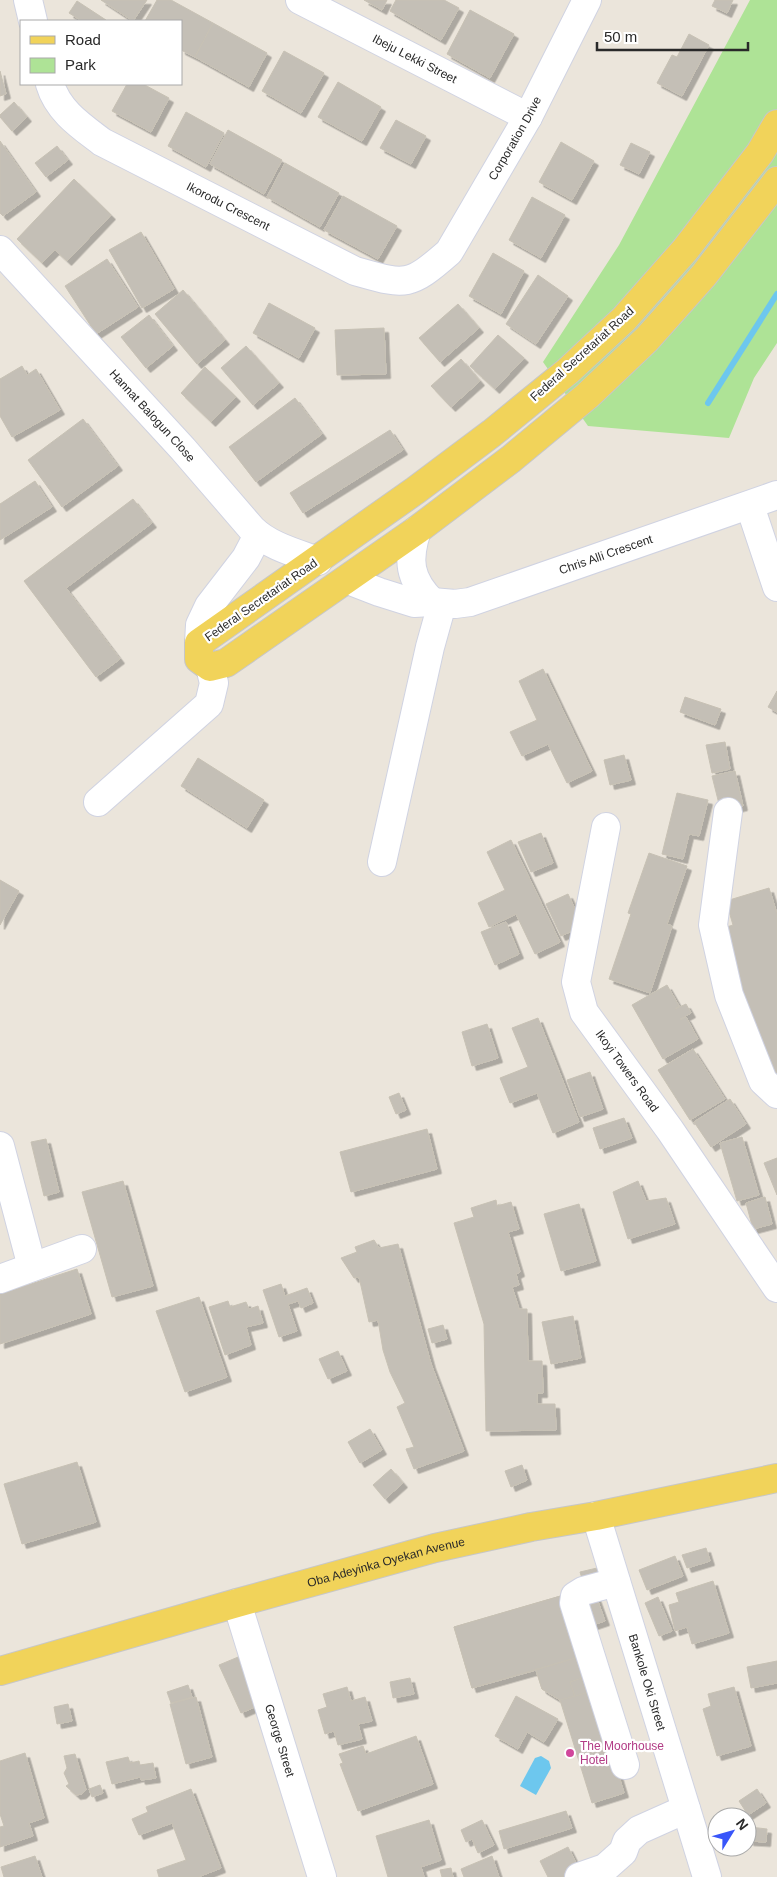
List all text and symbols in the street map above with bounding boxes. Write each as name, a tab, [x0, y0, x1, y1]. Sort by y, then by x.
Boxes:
legend	[20, 20, 182, 85]
scale bar	[597, 20, 748, 52]
text: 50 m	[604, 28, 637, 45]
text: Road	[65, 31, 101, 48]
street label: Ibeju Lekki Street	[370, 31, 460, 87]
text: Park	[65, 56, 96, 73]
street label: Corporation Drive	[486, 94, 544, 183]
street label: Ikorodu Crescent	[184, 179, 273, 234]
street label: Federal Secretariat Road	[527, 304, 637, 404]
street label: Hannat Balogun Close	[106, 367, 198, 465]
street label: Chris Alli Crescent	[557, 532, 655, 577]
street label: Federal Secretariat Road	[202, 556, 320, 644]
street label: Ikoyi Towers Road	[593, 1027, 662, 1115]
street label: Oba Adeyinka Oyekan Avenue	[306, 1535, 466, 1590]
street label: Bankole Oki Street	[626, 1632, 669, 1733]
street label: George Street	[262, 1702, 298, 1779]
place label: The Moorhouse Hotel	[580, 1739, 664, 1767]
marker: The Moorhouse Hotel	[564, 1747, 576, 1759]
north arrow	[707, 1807, 757, 1857]
text: N	[733, 1815, 752, 1833]

